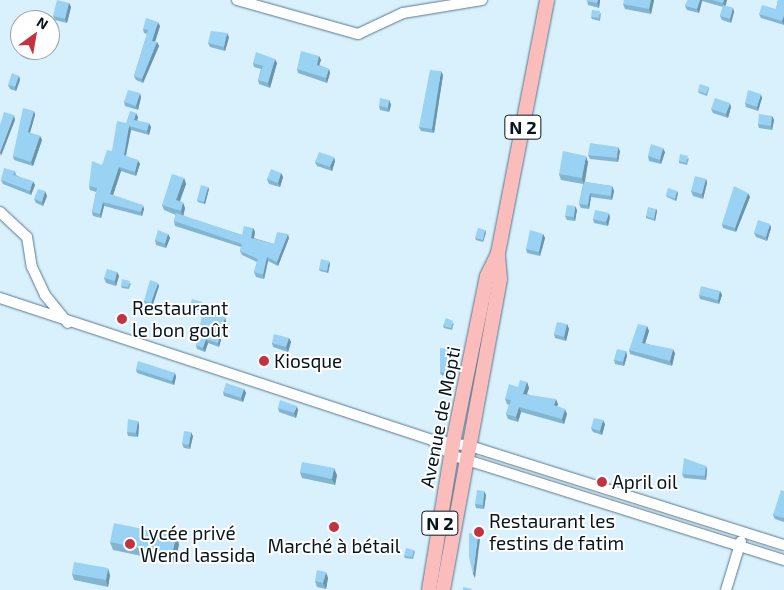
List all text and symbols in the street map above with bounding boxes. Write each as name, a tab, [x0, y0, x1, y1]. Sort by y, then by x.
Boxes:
north arrow	[10, 10, 60, 60]
text: N	[34, 13, 51, 33]
road number: N 2	[504, 111, 542, 142]
place label: Restaurant le bon goût	[132, 297, 228, 341]
marker: Restaurant le bon goût	[116, 313, 128, 325]
street label: Avenue de Mopti	[415, 344, 465, 490]
place label: Kiosque	[274, 350, 342, 372]
marker: Kiosque	[258, 355, 270, 367]
place label: April oil	[612, 471, 678, 493]
marker: April oil	[596, 476, 608, 488]
road number: N 2	[421, 508, 459, 538]
place label: Restaurant les festins de fatim	[489, 510, 624, 554]
marker: Marché à bétail	[328, 521, 340, 533]
place label: Lycée privé Wend lassida	[140, 522, 255, 566]
marker: Restaurant les festins de fatim	[473, 526, 485, 538]
place label: Marché à bétail	[268, 535, 400, 557]
marker: Lycée privé Wend lassida	[124, 538, 136, 550]

